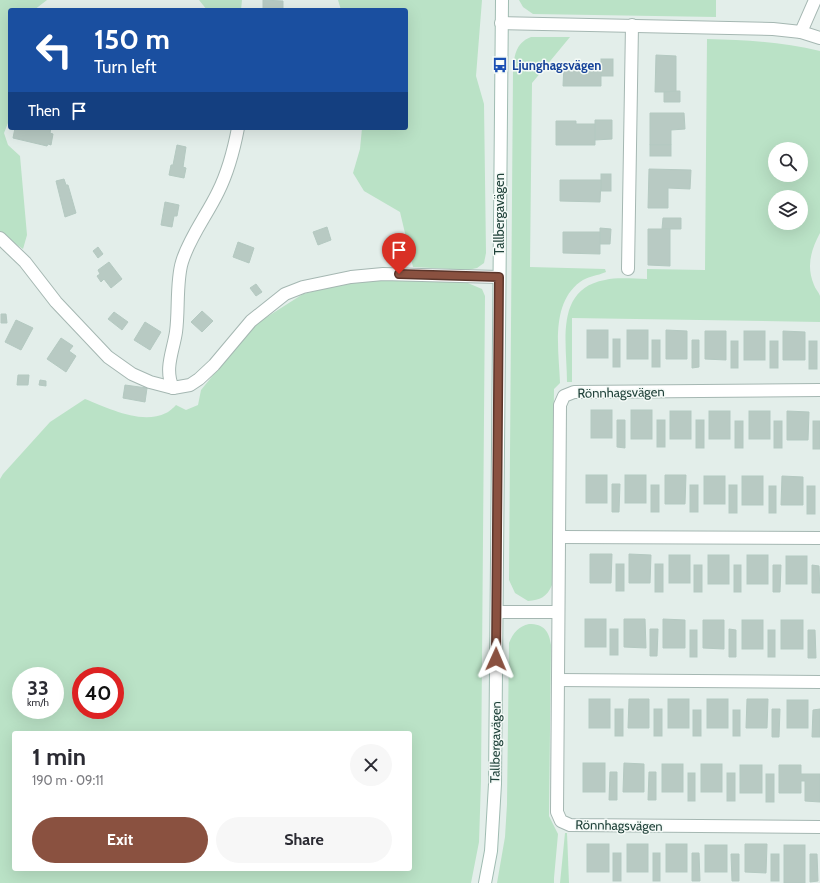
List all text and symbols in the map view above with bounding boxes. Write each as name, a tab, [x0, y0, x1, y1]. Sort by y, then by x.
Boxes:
text: 150 m	[94, 22, 170, 56]
icon: left	[28, 24, 80, 76]
text: Turn left	[94, 56, 157, 78]
bus stop icon: Ljunghagsvägen	[491, 56, 509, 74]
place label: Ljunghagsvägen	[512, 57, 601, 73]
icon: arrive	[68, 100, 90, 122]
text: Then	[28, 102, 60, 120]
map controls	[768, 142, 808, 230]
button: search	[768, 142, 808, 182]
street label: Tallbergavägen	[491, 173, 507, 255]
button: layers	[768, 190, 808, 230]
pin	[382, 233, 416, 274]
icon: arrive	[388, 239, 410, 261]
street label: Rönnhagsvägen	[577, 383, 665, 401]
position arrow	[475, 638, 517, 680]
speed limit sign: 40	[72, 667, 124, 719]
text: 33	[27, 676, 49, 700]
text: km/h	[27, 696, 49, 709]
street label: Tallbergavägen	[486, 701, 504, 783]
text: 1 min	[32, 742, 86, 771]
button: close	[350, 744, 392, 786]
text: 190 m · 09:11	[32, 772, 104, 788]
street label: Rönnhagsvägen	[575, 816, 663, 834]
button: Exit	[32, 817, 208, 863]
button: Share	[216, 817, 392, 863]

